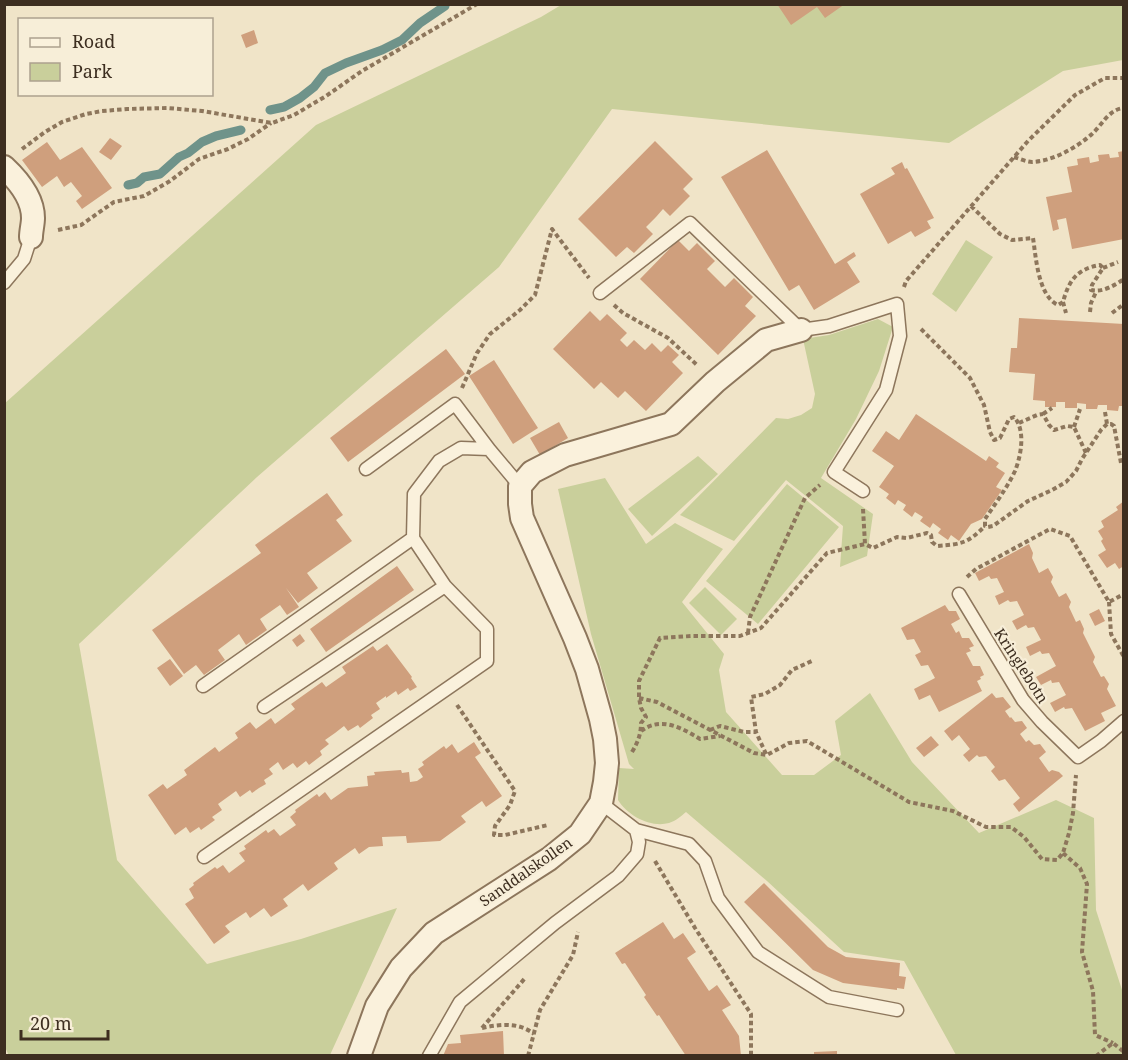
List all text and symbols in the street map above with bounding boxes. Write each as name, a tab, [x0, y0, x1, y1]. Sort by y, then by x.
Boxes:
legend	[18, 18, 213, 96]
text: Road	[72, 29, 115, 53]
text: Park	[72, 59, 112, 83]
street label: Kringlebotn	[990, 624, 1054, 707]
street label: Sanddalskollen	[475, 832, 576, 911]
scale bar	[21, 1003, 108, 1041]
text: 20 m	[30, 1011, 72, 1035]

